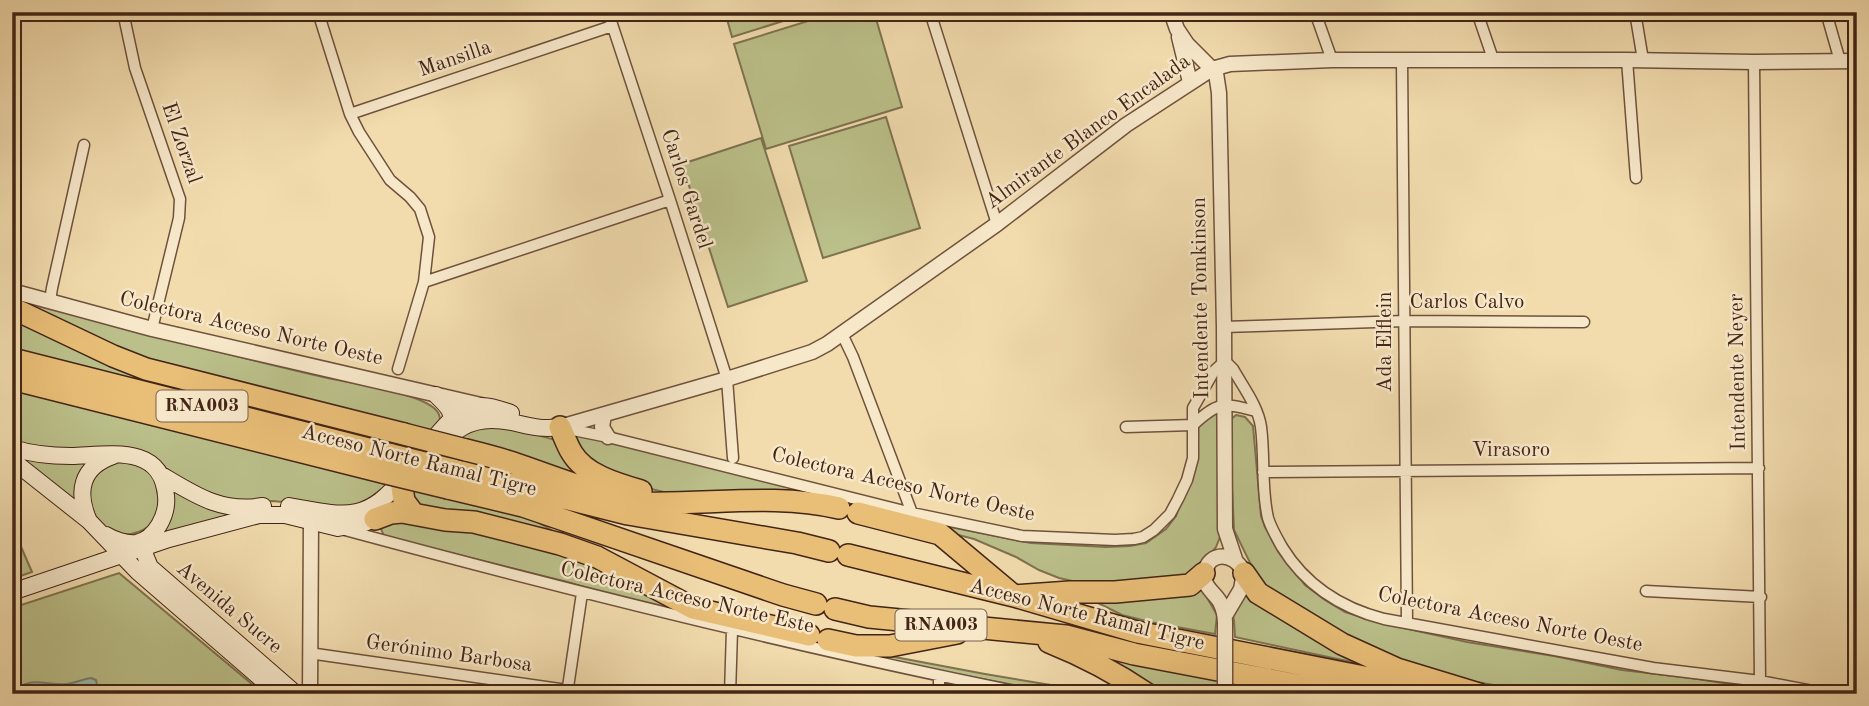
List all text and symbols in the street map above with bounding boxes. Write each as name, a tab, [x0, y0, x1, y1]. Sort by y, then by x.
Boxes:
street label: Mansilla	[416, 37, 494, 81]
street label: Almirante Blanco Encalada	[982, 51, 1194, 213]
street label: El Zorzal	[157, 100, 205, 186]
street label: Carlos Gardel	[657, 127, 715, 252]
street label: Intendente Tomkinson	[1189, 197, 1213, 399]
street label: Colectora Acceso Norte Oeste	[117, 288, 385, 370]
street label: Ada Elflein	[1375, 291, 1396, 393]
street label: Carlos Calvo	[1410, 292, 1524, 313]
street label: Intendente Neyer	[1726, 293, 1750, 451]
road number: RNA003	[156, 390, 248, 422]
street label: Acceso Norte Ramal Tigre	[299, 422, 539, 500]
street label: Virasoro	[1472, 440, 1550, 461]
street label: Colectora Acceso Norte Oeste	[769, 444, 1037, 526]
street label: Avenida Sucre	[172, 558, 286, 658]
street label: Colectora Acceso Norte Este	[558, 559, 816, 637]
street label: Acceso Norte Ramal Tigre	[967, 576, 1207, 654]
street label: Colectora Acceso Norte Oeste	[1376, 584, 1644, 656]
road number: RNA003	[895, 610, 986, 640]
street label: Gerónimo Barbosa	[364, 632, 534, 676]

